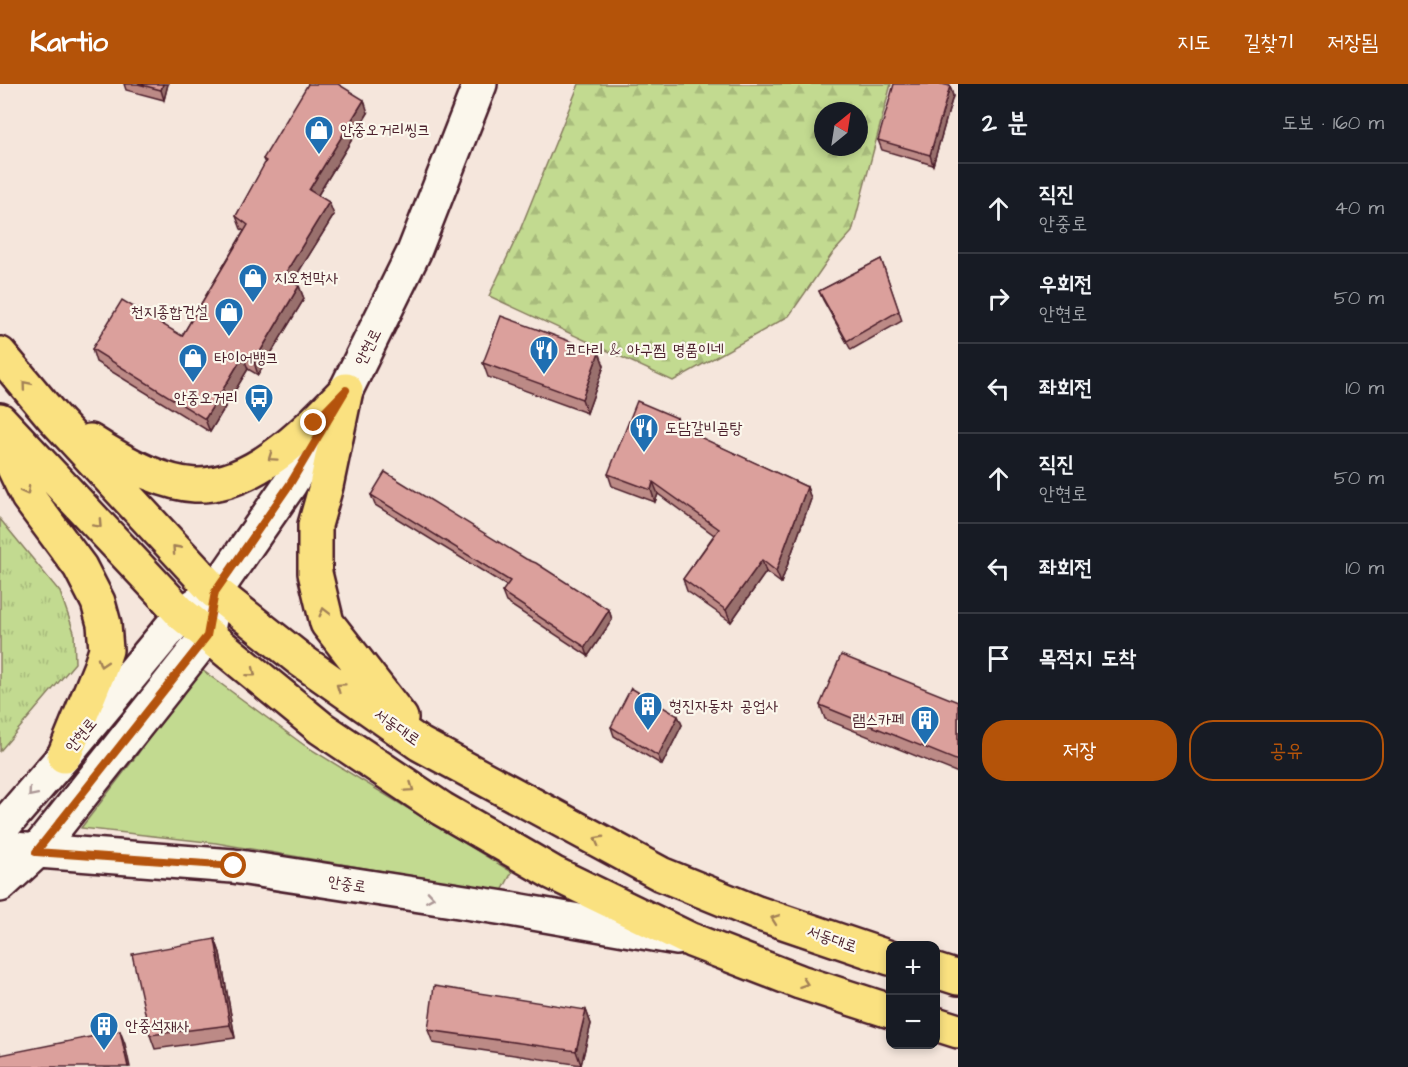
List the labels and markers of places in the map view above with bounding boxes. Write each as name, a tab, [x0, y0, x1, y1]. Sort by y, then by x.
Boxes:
shop icon: 안중오거리씽크	[303, 114, 335, 156]
place label: 안중오거리씽크	[340, 119, 430, 141]
shop icon: 지오천막사	[237, 262, 269, 304]
place label: 지오천막사	[274, 267, 339, 289]
shop icon: 천지종합건설	[213, 296, 245, 338]
place label: 천지종합건설	[131, 301, 208, 323]
restaurant icon: 코다리 & 아구찜 명품이네	[528, 334, 560, 376]
place label: 코다리 & 아구찜 명품이네	[565, 339, 724, 361]
shop icon: 타이어뱅크	[177, 342, 209, 384]
place label: 타이어뱅크	[214, 347, 278, 369]
bus stop icon: 안중오거리	[243, 382, 275, 424]
place label: 안중오거리	[174, 387, 238, 409]
restaurant icon: 도담갈비곰탕	[628, 412, 660, 454]
place label: 도담갈비곰탕	[665, 417, 742, 439]
building icon: 형진자동차 공업사	[632, 690, 664, 732]
place label: 형진자동차 공업사	[669, 695, 779, 717]
building icon: 램스카페	[909, 704, 941, 746]
place label: 램스카페	[853, 709, 904, 731]
building icon: 안중석재사	[88, 1010, 120, 1052]
place label: 안중석재사	[125, 1015, 190, 1037]

